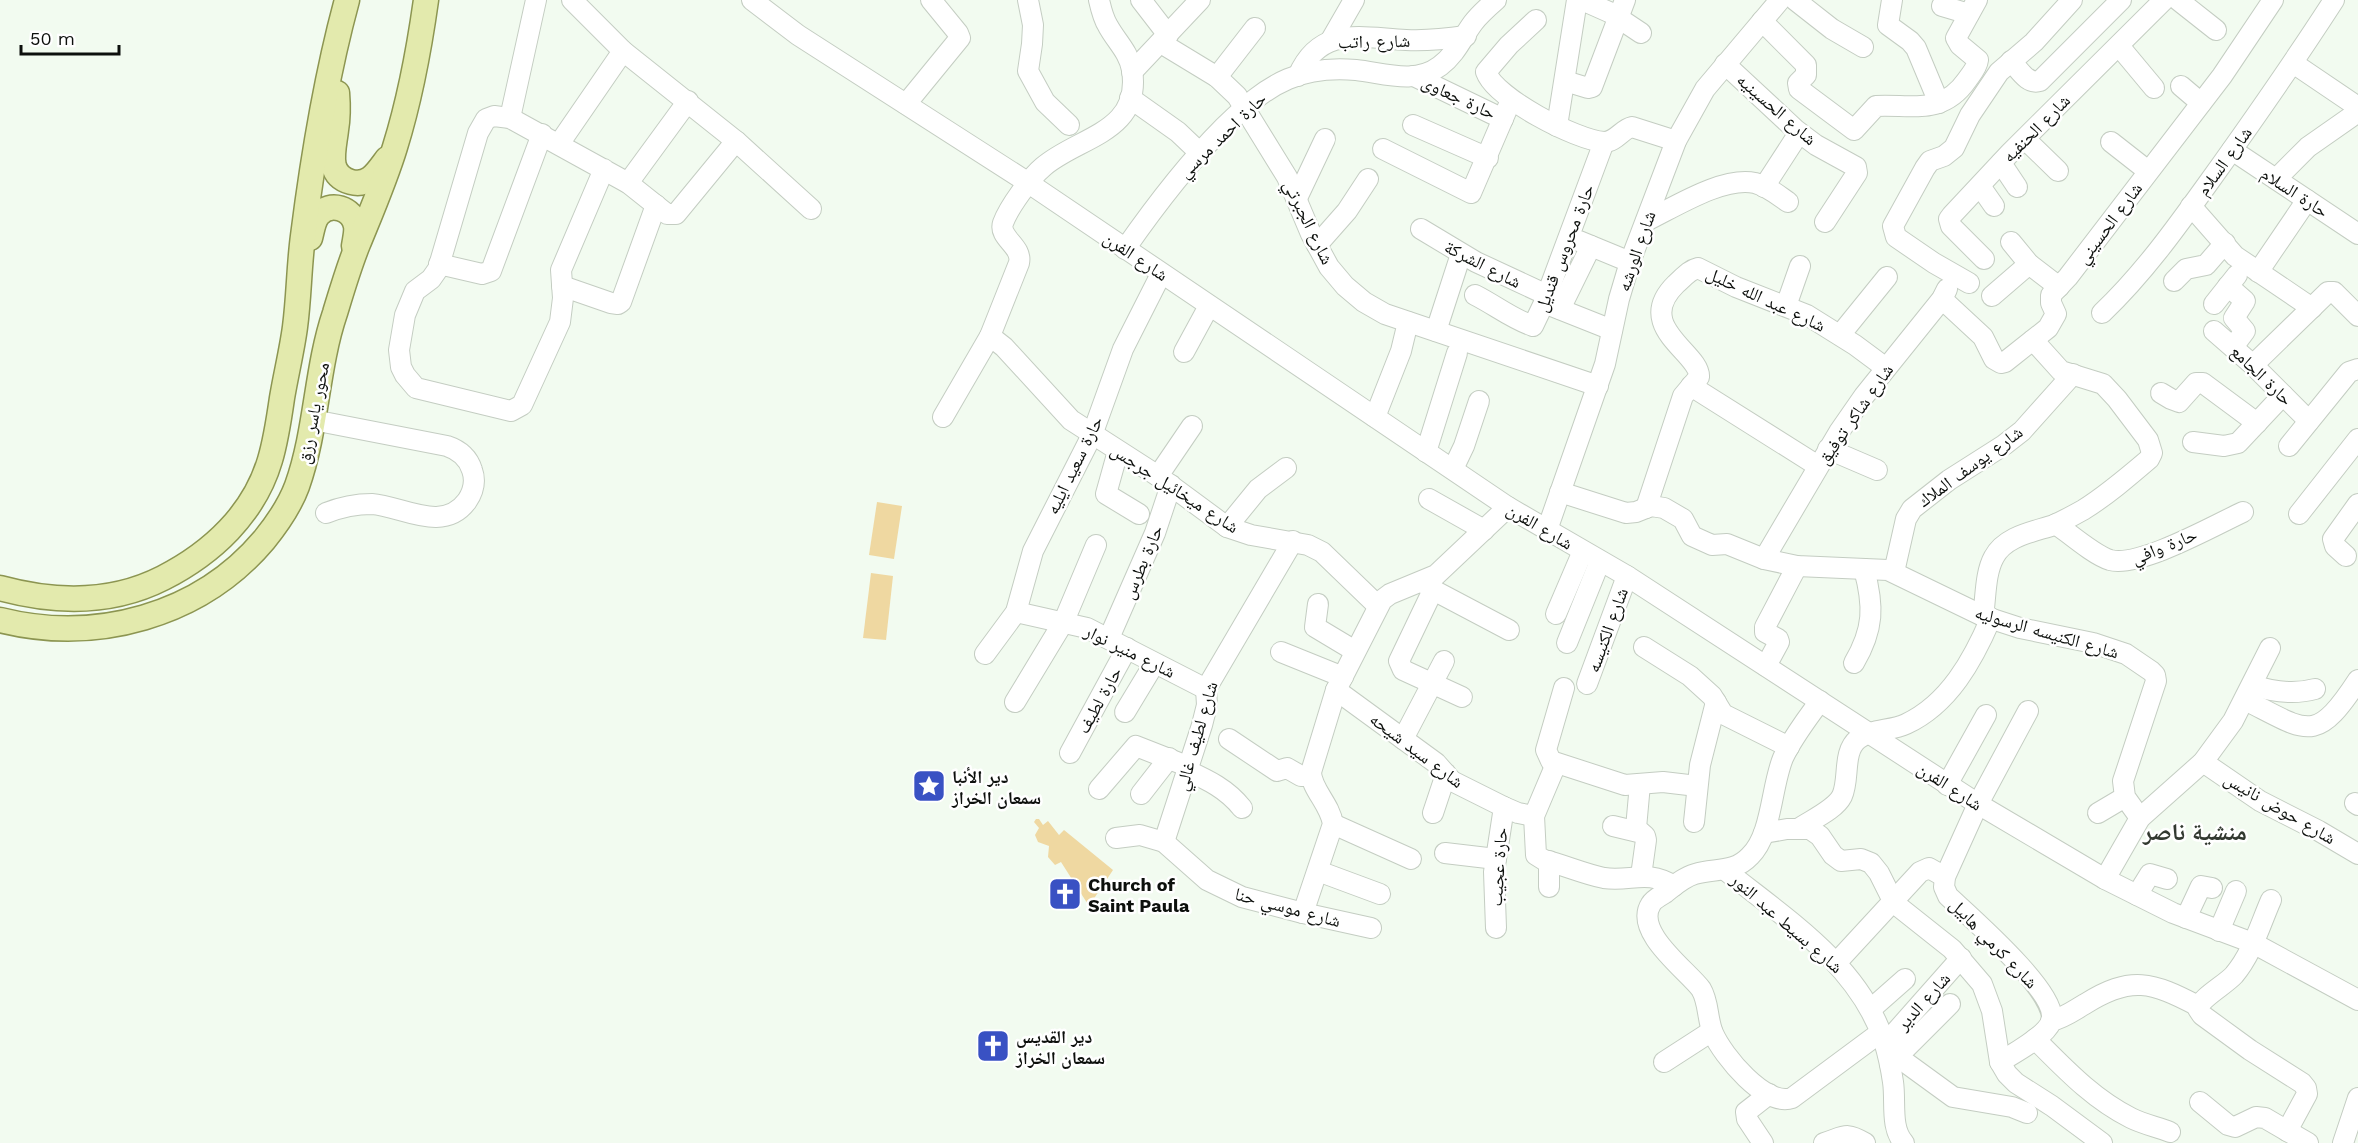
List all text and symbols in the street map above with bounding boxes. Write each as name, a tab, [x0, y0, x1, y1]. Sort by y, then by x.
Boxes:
scale bar	[21, 18, 118, 56]
text: 50 m	[30, 28, 75, 49]
street label: شارع راتب	[1338, 30, 1410, 53]
street label: شارع الحسينيه	[1732, 69, 1821, 150]
street label: حارة جعاوى	[1418, 71, 1499, 124]
street label: حارة احمد مرسي	[1174, 88, 1273, 185]
street label: شارع الحنفيه	[1998, 90, 2075, 167]
street label: شارع السلام	[2192, 122, 2258, 201]
street label: حارة السلام	[2256, 162, 2333, 223]
street label: شارع الجبرتي	[1275, 176, 1338, 270]
street label: شارع الحسيني	[2072, 178, 2150, 271]
street label: حارة محروس قنديل	[1530, 181, 1599, 315]
street label: شارع الورشه	[1612, 208, 1661, 294]
street label: شارع الفرن	[1099, 227, 1172, 286]
street label: شارع الشركة	[1441, 236, 1525, 293]
street label: شارع عبد الله خليل	[1703, 262, 1829, 337]
street label: حارة الجامع	[2225, 340, 2297, 411]
street label: محور ياسر رزق	[293, 360, 334, 466]
street label: شارع شاكر توفيق	[1813, 360, 1898, 469]
street label: حارة سعيد ايليه	[1041, 413, 1107, 518]
street label: شارع يوسف الملاك	[1914, 421, 2027, 512]
street label: شارع ميخائيل جرجس	[1107, 439, 1243, 538]
street label: شارع الفرن	[1503, 498, 1577, 555]
street label: حارة بطرس	[1117, 522, 1168, 602]
street label: حارة وافي	[2128, 523, 2202, 573]
street label: شارع الكنيسه	[1582, 585, 1633, 676]
street label: شارع الكنيسه الرسوليه	[1972, 601, 2121, 664]
street label: شارع منير نوار	[1080, 620, 1179, 683]
street label: حارة لطيف	[1072, 663, 1126, 737]
street label: شارع لطيف غالي	[1170, 679, 1226, 794]
street label: شارع سيد شيحه	[1365, 708, 1468, 793]
street label: شارع الفرن	[1913, 757, 1986, 816]
place label: دير الأنبا سمعان الخراز	[951, 766, 1041, 809]
place icon: دير الأنبا سمعان الخراز	[911, 768, 947, 804]
street label: شارع حوض نانيس	[2220, 768, 2340, 849]
district label: منشية ناصر	[2142, 818, 2247, 846]
street label: حارة عجيب	[1485, 827, 1512, 907]
street label: شارع بسيط عبد النور	[1725, 868, 1847, 978]
place label: Church of Saint Paula	[1088, 874, 1190, 916]
church icon: Church of Saint Paula	[1047, 876, 1083, 912]
street label: شارع موسي حنا	[1232, 883, 1343, 936]
street label: شارع كرمي هابيل	[1942, 893, 2042, 996]
street label: شارع الدير	[1891, 968, 1955, 1036]
place label: دير القديس سمعان الخراز	[1015, 1026, 1105, 1069]
church icon: دير القديس سمعان الخراز	[975, 1028, 1011, 1064]

